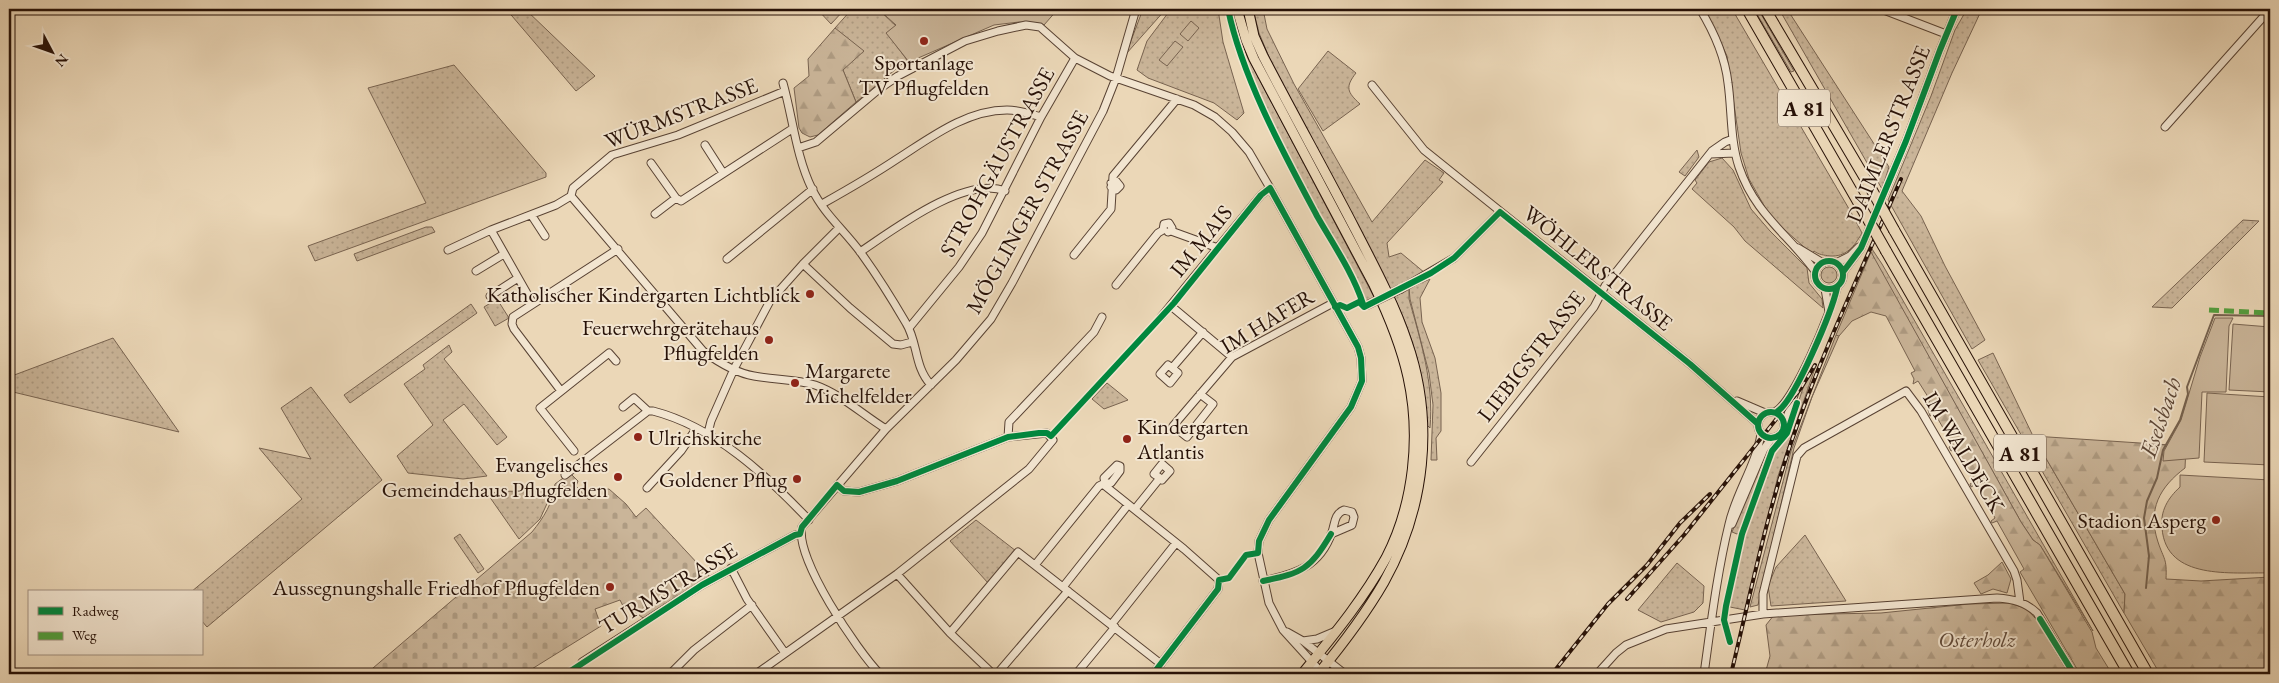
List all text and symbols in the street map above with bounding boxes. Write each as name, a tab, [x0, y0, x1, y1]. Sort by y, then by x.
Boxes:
north arrow	[28, 28, 78, 78]
marker: Sportanlage TV Pflugfelden	[918, 35, 930, 47]
street label: DAIMLERSTRASSE	[1839, 41, 1937, 227]
place label: Sportanlage TV Pflugfelden	[859, 48, 990, 102]
text: N	[51, 50, 72, 71]
street label: STROHGÄUSTRASSE	[933, 62, 1061, 262]
street label: WÜRMSTRASSE	[600, 71, 762, 155]
road number: A 81	[1778, 90, 1830, 126]
street label: MÖGLINGER STRASSE	[959, 105, 1095, 319]
street label: IM MAIS	[1163, 199, 1239, 283]
street label: WÖHLERSTRASSE	[1517, 199, 1679, 337]
place label: Katholischer Kindergarten Lichtblick	[486, 280, 801, 309]
street label: IM HAFER	[1215, 282, 1319, 360]
street label: LIEBIGSTRASSE	[1471, 285, 1591, 427]
marker: Katholischer Kindergarten Lichtblick	[804, 288, 816, 300]
place label: Feuerwehrgerätehaus Pflugfelden	[582, 313, 759, 367]
marker: Feuerwehrgerätehaus Pflugfelden	[763, 334, 775, 346]
place label: Margarete Michelfelder	[805, 356, 912, 410]
water label: Eselsbach	[2132, 373, 2188, 462]
marker: Margarete Michelfelder	[789, 377, 801, 389]
street label: IM WALDECK	[1916, 386, 2012, 519]
place label: Kindergarten Atlantis	[1136, 412, 1249, 466]
place label: Ulrichskirche	[648, 423, 762, 452]
marker: Ulrichskirche	[632, 431, 644, 443]
marker: Kindergarten Atlantis	[1121, 433, 1133, 445]
road number: A 81	[1994, 434, 2046, 472]
place label: Evangelisches Gemeindehaus Pflugfelden	[382, 450, 608, 504]
place label: Goldener Pflug	[659, 465, 787, 494]
marker: Evangelisches Gemeindehaus Pflugfelden	[612, 471, 624, 483]
marker: Goldener Pflug	[791, 473, 803, 485]
place label: Stadion Asperg	[2077, 506, 2206, 535]
marker: Stadion Asperg	[2210, 514, 2222, 526]
street label: TURMSTRASSE	[594, 535, 742, 641]
place label: Aussegnungshalle Friedhof Pflugfelden	[271, 573, 600, 602]
marker: Aussegnungshalle Friedhof Pflugfelden	[604, 581, 616, 593]
legend	[28, 590, 202, 656]
text: Radweg	[72, 601, 119, 620]
text: Weg	[72, 625, 97, 644]
park label: Osterholz	[1938, 625, 2016, 654]

